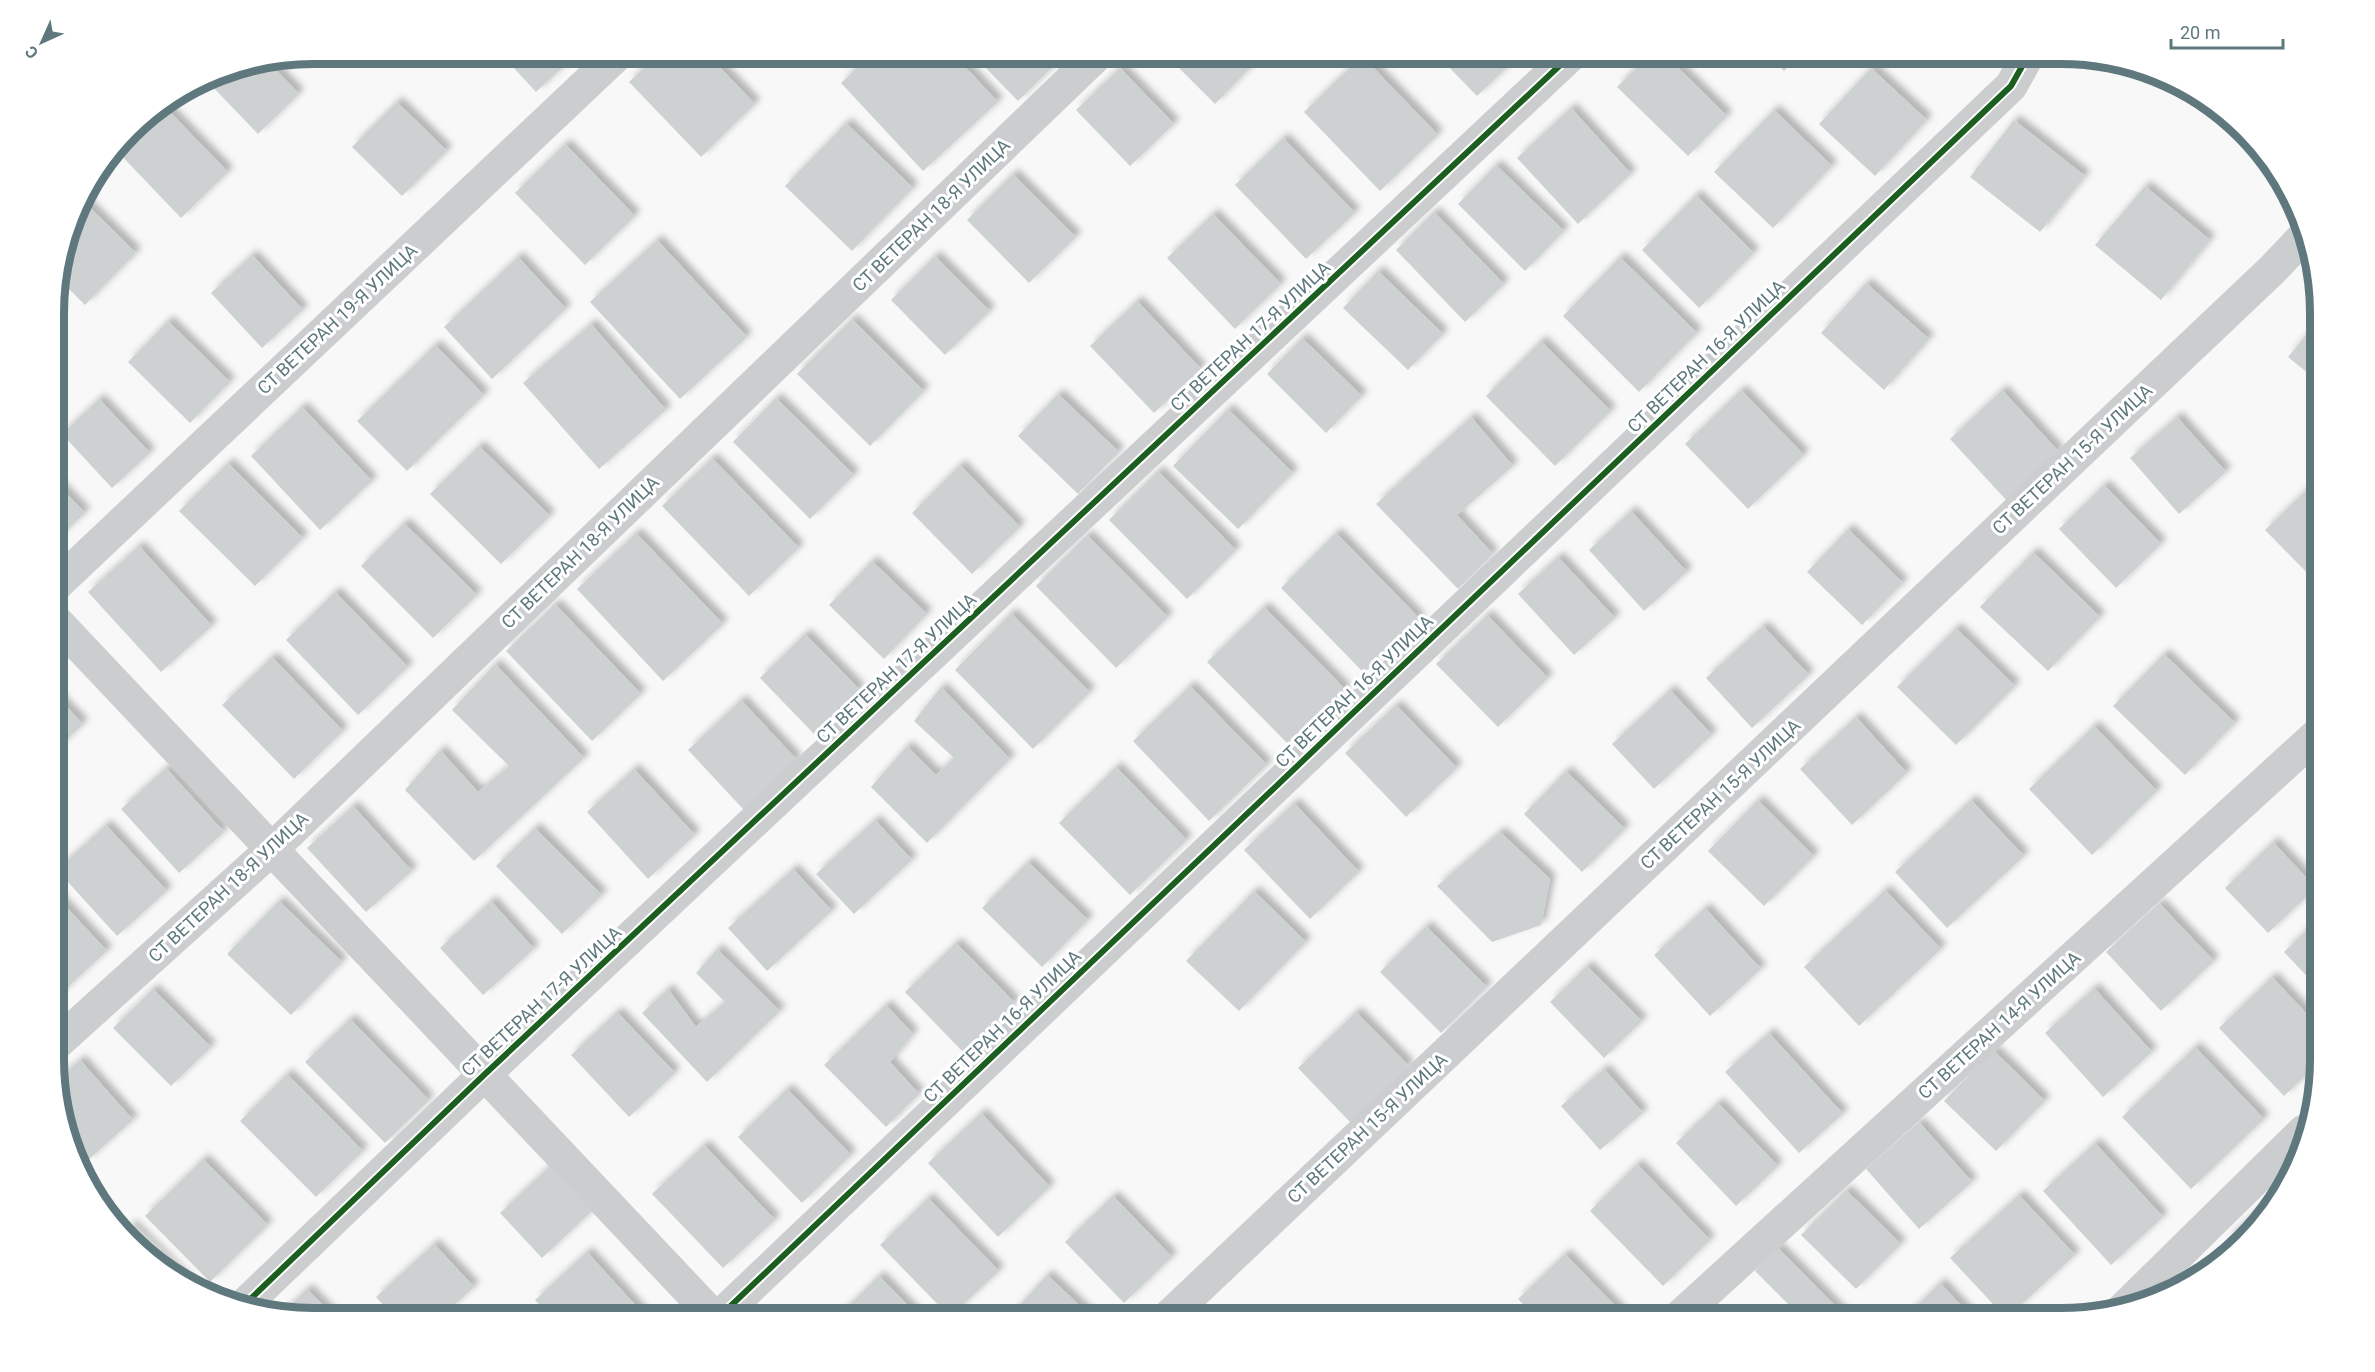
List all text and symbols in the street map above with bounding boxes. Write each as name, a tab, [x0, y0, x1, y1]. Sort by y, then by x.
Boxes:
north arrow	[12, 12, 72, 72]
scale bar	[2171, 12, 2284, 50]
text: 20 m	[2180, 22, 2220, 43]
text: С	[21, 42, 42, 63]
street label: СТ ВЕТЕРАН 18-Я УЛИЦА	[848, 134, 1014, 296]
street label: СТ ВЕТЕРАН 19-Я УЛИЦА	[253, 239, 421, 399]
street label: СТ ВЕТЕРАН 17-Я УЛИЦА	[1166, 256, 1334, 416]
street label: СТ ВЕТЕРАН 16-Я УЛИЦА	[1623, 275, 1789, 437]
street label: СТ ВЕТЕРАН 15-Я УЛИЦА	[1988, 379, 2156, 539]
street label: СТ ВЕТЕРАН 18-Я УЛИЦА	[497, 471, 663, 633]
street label: СТ ВЕТЕРАН 17-Я УЛИЦА	[812, 588, 980, 748]
street label: СТ ВЕТЕРАН 16-Я УЛИЦА	[1271, 610, 1437, 772]
street label: СТ ВЕТЕРАН 15-Я УЛИЦА	[1636, 714, 1804, 874]
street label: СТ ВЕТЕРАН 18-Я УЛИЦА	[144, 807, 312, 967]
street label: СТ ВЕТЕРАН 17-Я УЛИЦА	[457, 921, 625, 1081]
street label: СТ ВЕТЕРАН 16-Я УЛИЦА	[919, 945, 1085, 1107]
street label: СТ ВЕТЕРАН 14-Я УЛИЦА	[1914, 947, 2085, 1103]
street label: СТ ВЕТЕРАН 15-Я УЛИЦА	[1283, 1048, 1451, 1208]

